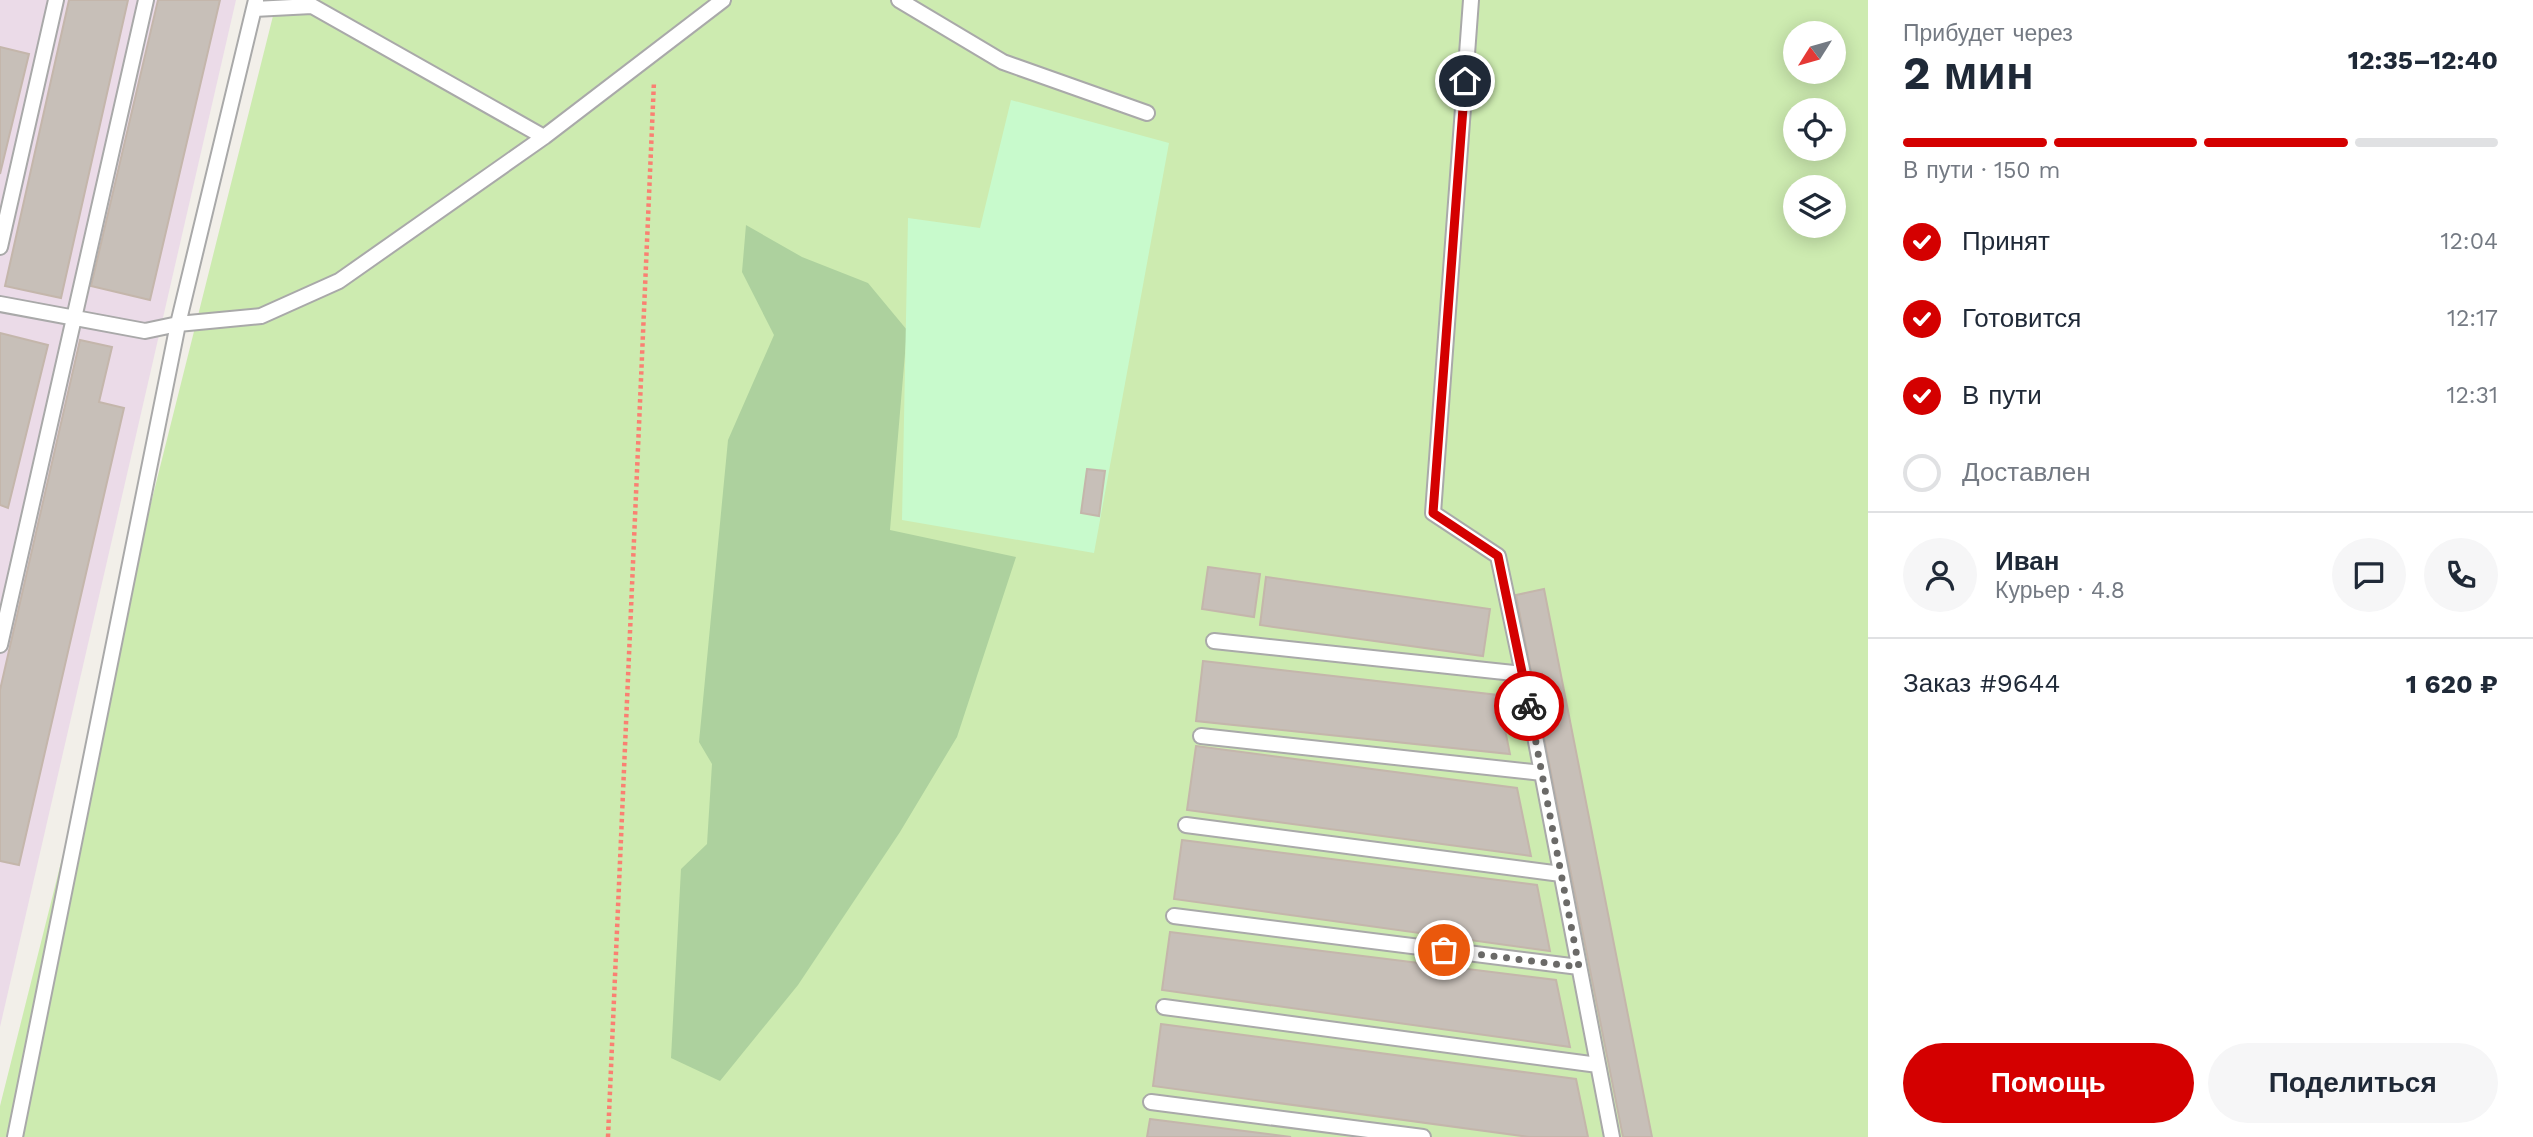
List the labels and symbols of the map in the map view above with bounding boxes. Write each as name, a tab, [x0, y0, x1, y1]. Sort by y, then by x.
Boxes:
north arrow	[1783, 21, 1846, 84]
pin	[1435, 51, 1495, 111]
courier	[1494, 671, 1564, 741]
pin	[1414, 920, 1474, 980]

